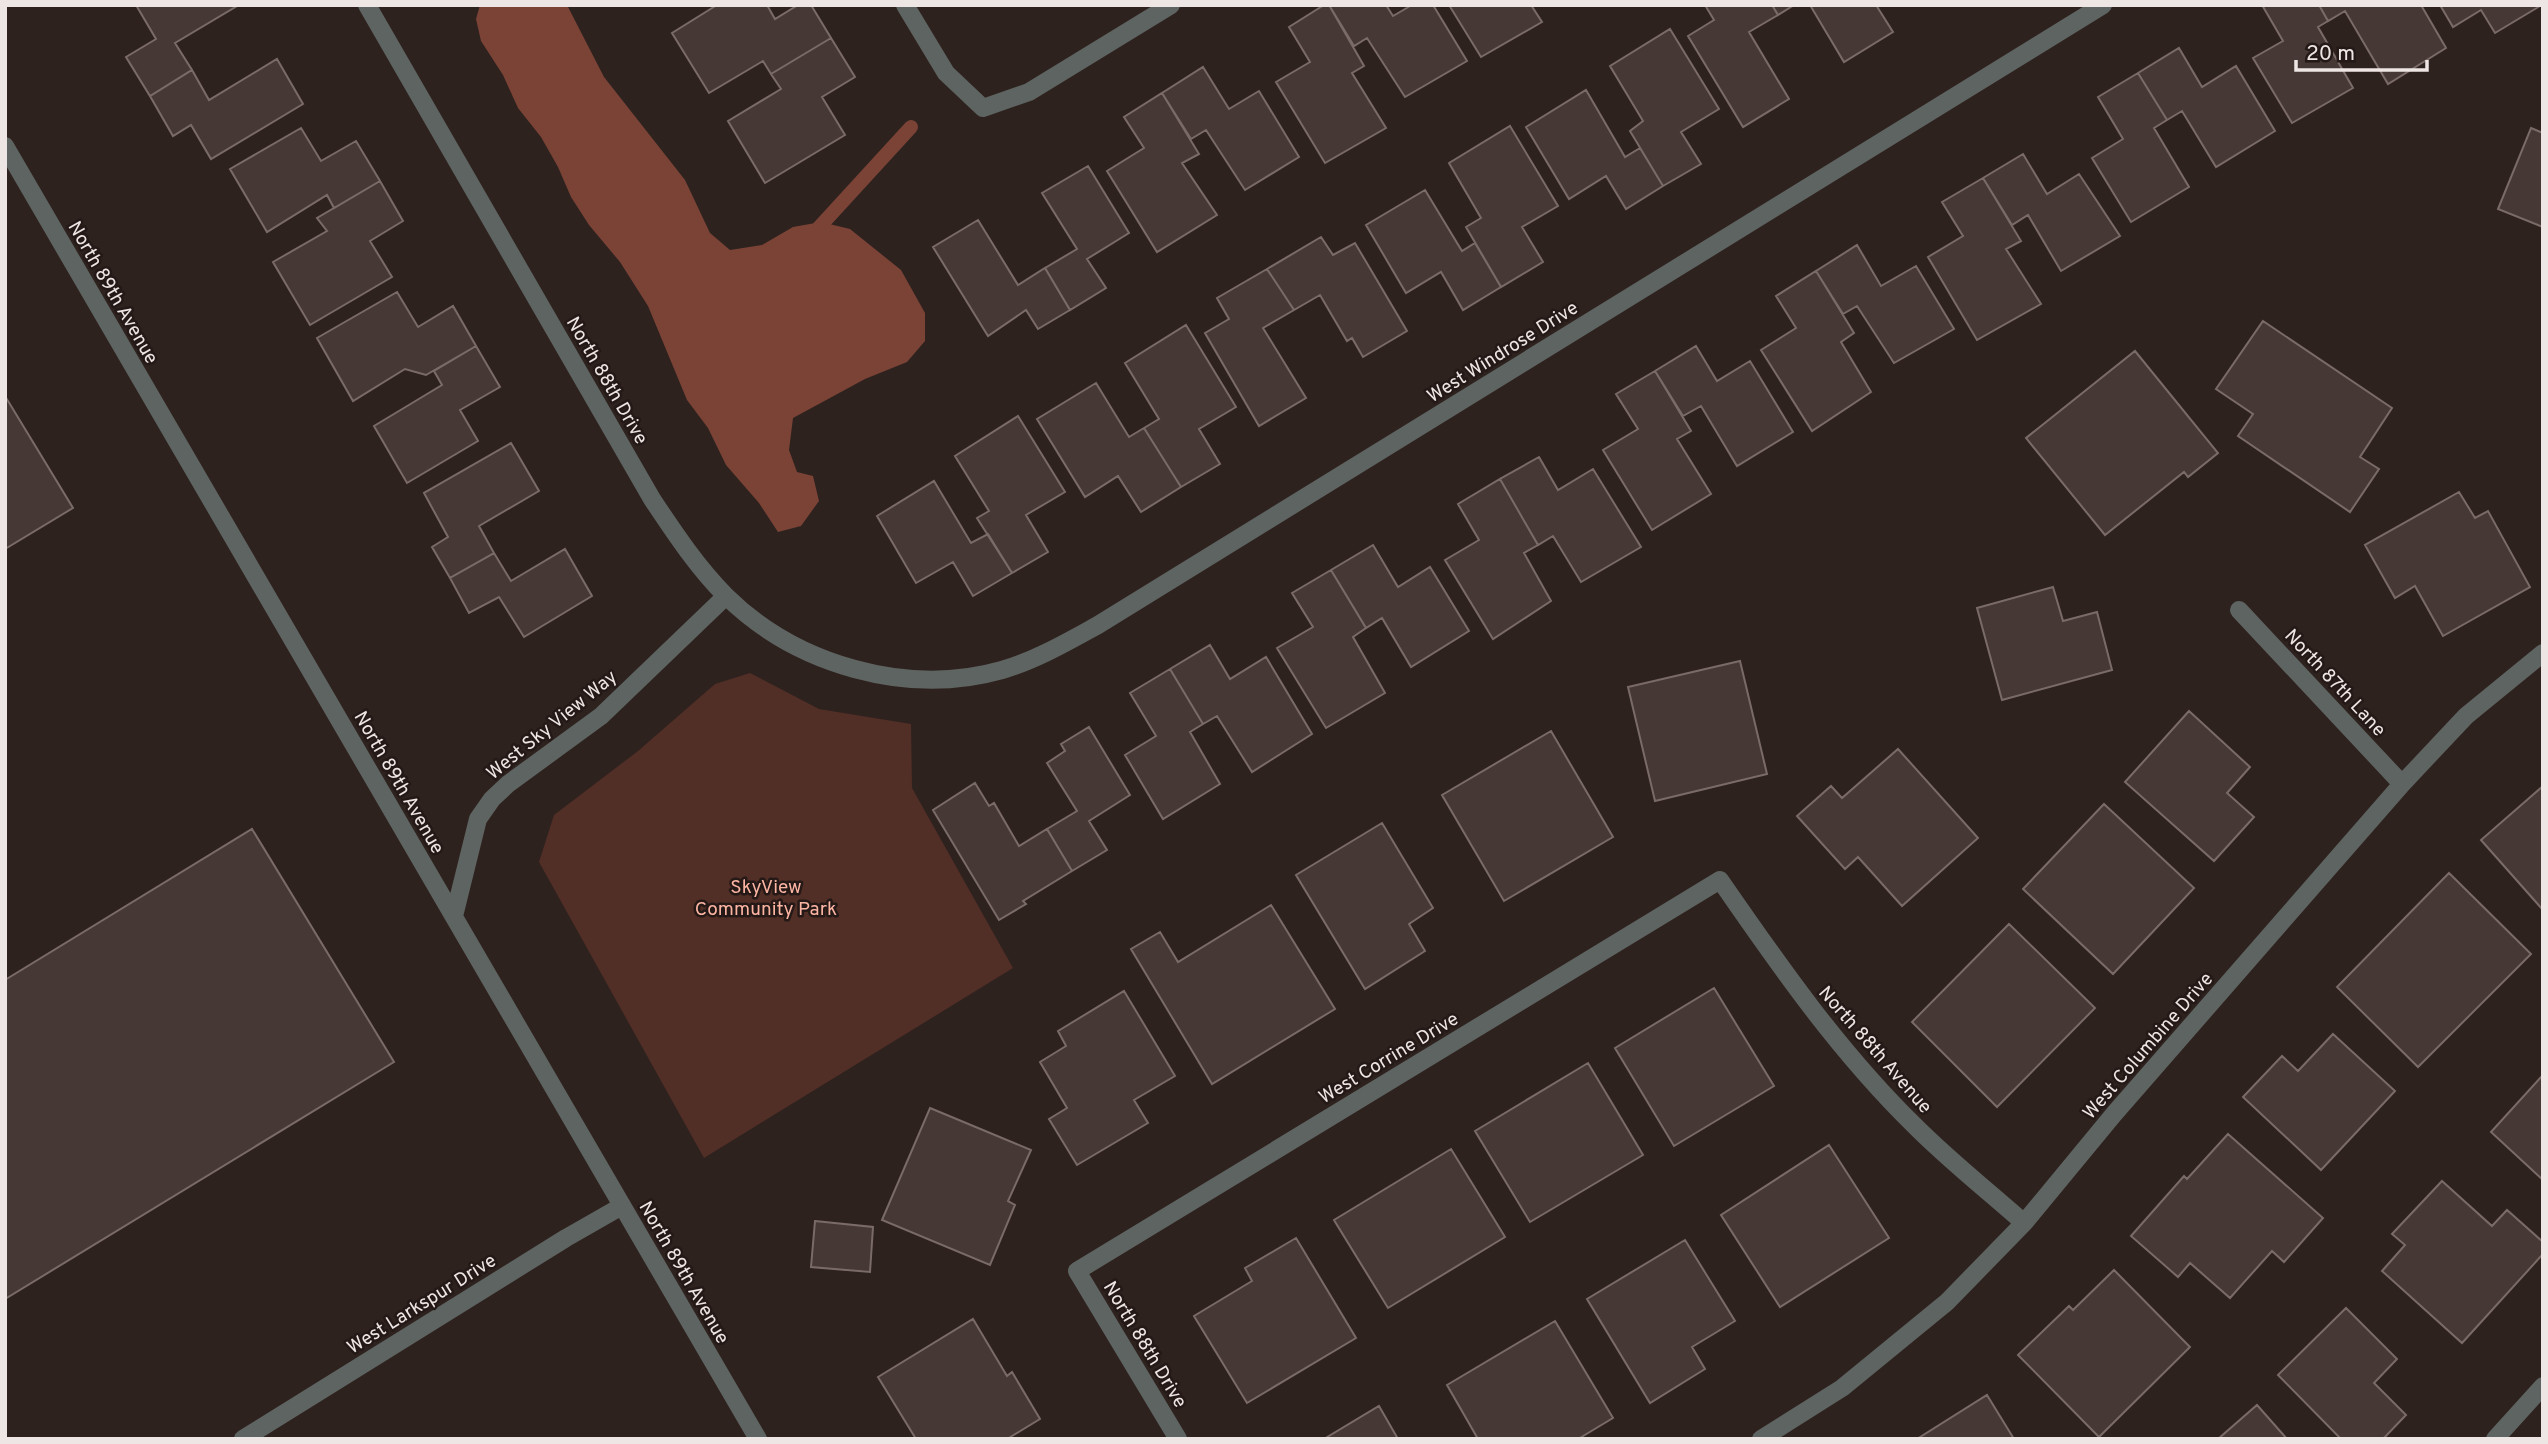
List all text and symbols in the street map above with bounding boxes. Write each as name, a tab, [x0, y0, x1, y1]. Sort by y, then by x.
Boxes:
scale bar	[2296, 28, 2427, 72]
text: 20 m	[2306, 41, 2355, 68]
street label: North 89th Avenue	[62, 217, 163, 369]
street label: West Windrose Drive	[1423, 296, 1583, 409]
street label: North 88th Drive	[560, 313, 653, 449]
street label: North 87th Lane	[2279, 625, 2391, 742]
street label: West Sky View Way	[482, 665, 623, 786]
street label: North 89th Avenue	[348, 707, 449, 859]
park label: SkyView Community Park	[695, 876, 837, 922]
street label: West Columbine Drive	[2078, 968, 2219, 1125]
street label: North 88th Avenue	[1813, 982, 1936, 1119]
street label: West Corrine Drive	[1315, 1007, 1463, 1110]
street label: North 89th Avenue	[633, 1197, 734, 1349]
street label: West Larkspur Drive	[343, 1249, 501, 1360]
street label: North 88th Drive	[1097, 1277, 1192, 1413]

